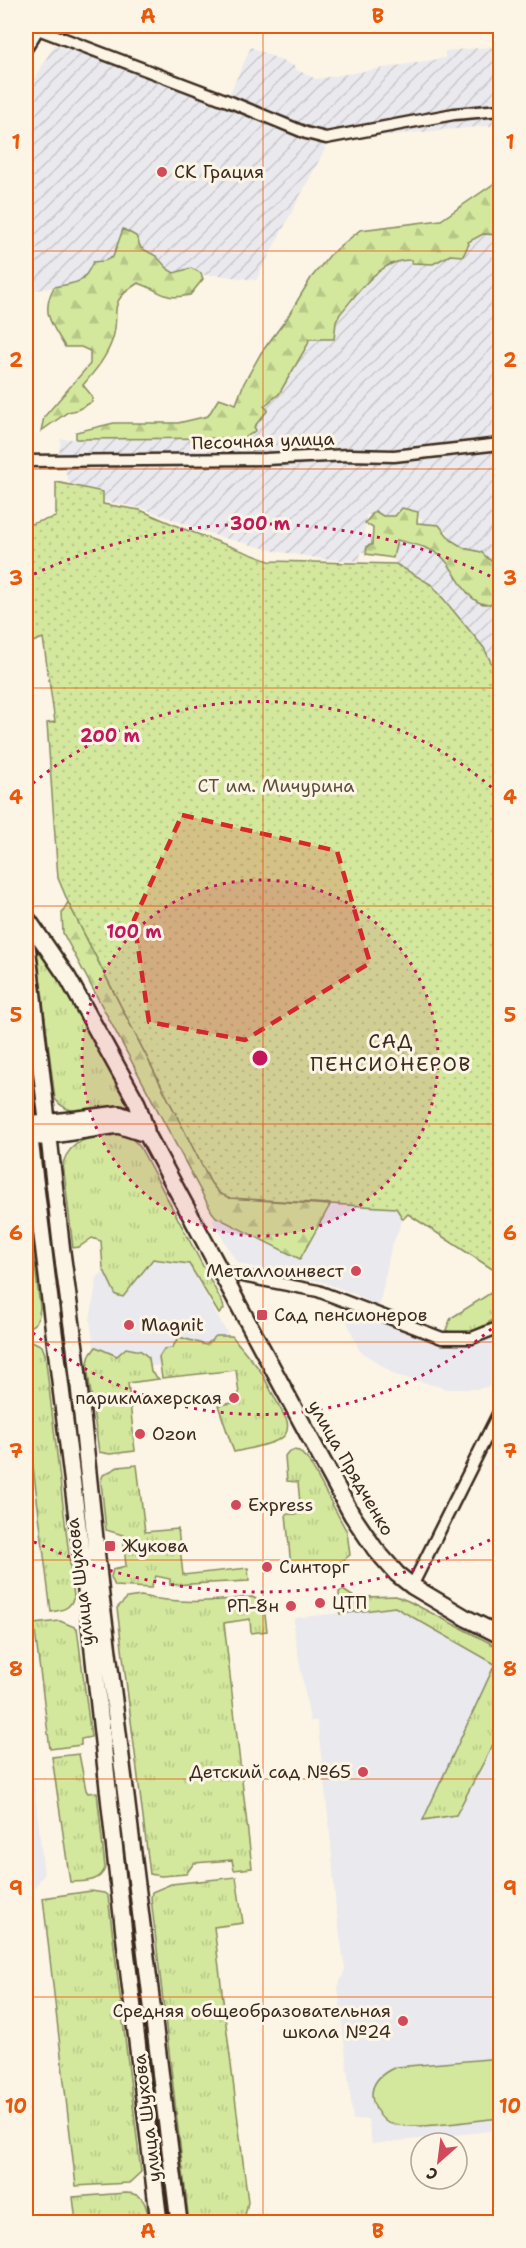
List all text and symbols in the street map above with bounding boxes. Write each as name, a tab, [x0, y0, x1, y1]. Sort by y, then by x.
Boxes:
text: A	[140, 3, 156, 29]
text: B	[372, 3, 384, 29]
text: 1	[11, 129, 21, 155]
text: 1	[505, 129, 515, 155]
place label: СК Грация	[174, 160, 264, 184]
marker: СК Грация	[155, 165, 169, 179]
text: 2	[9, 347, 23, 373]
text: 2	[503, 347, 517, 373]
street label: Песочная улица	[191, 427, 335, 455]
text: 300 m	[230, 512, 291, 536]
text: 3	[9, 565, 23, 591]
text: 3	[503, 565, 517, 591]
text: 200 m	[80, 724, 141, 748]
park label: СТ им. Мичурина	[198, 774, 354, 798]
text: 4	[9, 784, 23, 810]
text: 4	[503, 784, 517, 810]
text: 100 m	[106, 920, 162, 944]
text: 5	[10, 1002, 22, 1028]
text: 5	[504, 1002, 516, 1028]
district label: САД ПЕНСИОНЕРОВ	[310, 1028, 472, 1077]
centre of rings	[250, 1048, 270, 1068]
text: 6	[9, 1220, 23, 1246]
text: 6	[503, 1220, 517, 1246]
place label: Металлоинвест	[206, 1259, 345, 1283]
marker: Металлоинвест	[349, 1264, 363, 1278]
place label: Сад пенсионеров	[274, 1303, 427, 1327]
marker: Сад пенсионеров	[255, 1308, 269, 1322]
place label: Magnit	[141, 1313, 204, 1337]
marker: Magnit	[122, 1318, 136, 1332]
place label: парикмахерская	[75, 1386, 222, 1410]
marker: парикмахерская	[227, 1391, 241, 1405]
street label: улица Прядченко	[302, 1396, 400, 1540]
place label: Ozon	[152, 1422, 197, 1446]
marker: Ozon	[133, 1427, 147, 1441]
text: 7	[9, 1438, 23, 1464]
text: 7	[503, 1438, 517, 1464]
place label: Express	[248, 1493, 313, 1517]
marker: Express	[229, 1498, 243, 1512]
street label: улица Шухова	[60, 1517, 100, 1647]
place label: Жукова	[122, 1534, 188, 1558]
marker: Жукова	[103, 1539, 117, 1553]
place label: Синторг	[279, 1555, 350, 1579]
marker: Синторг	[260, 1560, 274, 1574]
place label: ЦТП	[332, 1591, 367, 1615]
place label: РП-8н	[227, 1594, 279, 1618]
marker: ЦТП	[313, 1596, 327, 1610]
marker: РП-8н	[284, 1599, 298, 1613]
text: 8	[9, 1656, 23, 1682]
text: 8	[503, 1656, 517, 1682]
place label: Детский сад №65	[189, 1760, 351, 1784]
marker: Детский сад №65	[356, 1765, 370, 1779]
text: 9	[9, 1875, 23, 1901]
text: 9	[503, 1875, 517, 1901]
place label: Средняя общеобразовательная школа №24	[112, 1999, 391, 2044]
marker: Средняя общеобразовательная школа №24	[396, 2014, 410, 2028]
street label: улица Шухова	[127, 2053, 167, 2183]
text: 10	[5, 2093, 27, 2119]
text: 10	[499, 2093, 521, 2119]
north arrow	[409, 2131, 469, 2191]
text: С	[423, 2162, 441, 2185]
text: A	[140, 2218, 156, 2244]
text: B	[372, 2218, 384, 2244]

